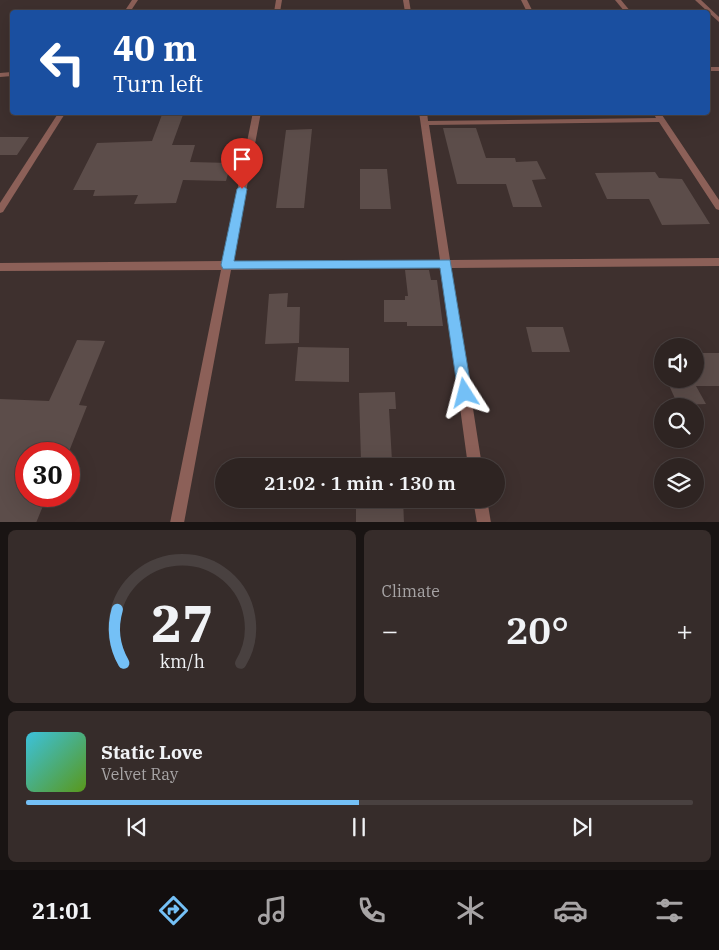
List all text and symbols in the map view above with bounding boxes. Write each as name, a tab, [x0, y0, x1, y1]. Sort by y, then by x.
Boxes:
text: 40 m	[113, 25, 197, 71]
icon: left	[30, 30, 95, 95]
text: Turn left	[113, 69, 203, 98]
pin	[221, 138, 263, 189]
icon: arrive	[228, 145, 256, 173]
map controls	[654, 338, 704, 508]
button: sound	[654, 338, 704, 388]
position arrow	[438, 366, 490, 418]
button: search	[654, 398, 704, 448]
speed limit sign: 30	[15, 442, 80, 507]
button: layers	[654, 458, 704, 508]
text: 21:02 · 1 min · 130 m	[264, 471, 456, 495]
text: Climate	[382, 581, 440, 601]
text: 27	[151, 589, 213, 656]
text: 20°	[506, 605, 569, 654]
text: −	[382, 612, 398, 649]
text: +	[676, 612, 693, 649]
text: km/h	[159, 650, 204, 673]
text: Static Love	[101, 740, 203, 764]
text: Velvet Ray	[101, 764, 178, 784]
icon: previous	[123, 813, 151, 841]
icon: pause	[345, 813, 373, 841]
icon: next	[568, 813, 596, 841]
icon: directions	[156, 893, 191, 928]
icon: music	[255, 893, 290, 928]
icon: phone	[354, 893, 389, 928]
icon: climate	[453, 893, 488, 928]
icon: car	[553, 893, 588, 928]
icon: filters	[652, 893, 687, 928]
text: 21:01	[32, 896, 92, 925]

